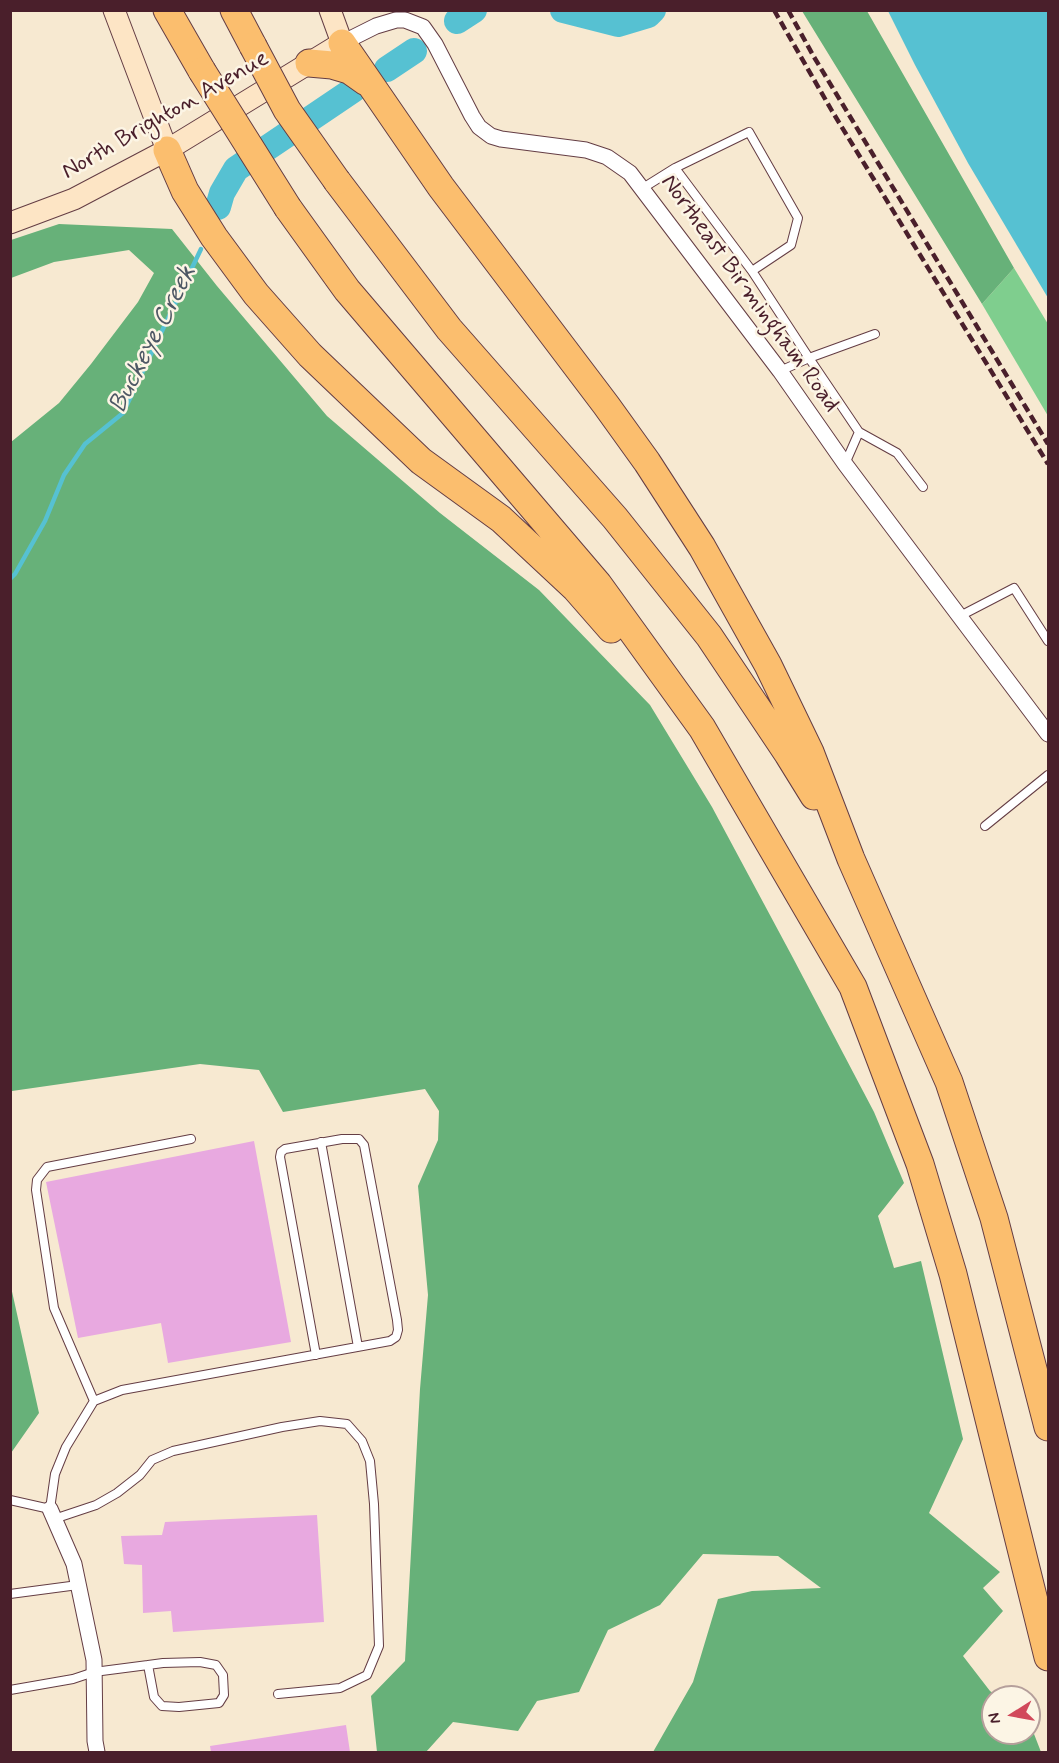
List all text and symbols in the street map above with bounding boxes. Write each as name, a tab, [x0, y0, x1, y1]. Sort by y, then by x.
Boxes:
street label: North Brighton Avenue	[57, 45, 275, 187]
street label: Northeast Birmingham Road	[653, 170, 845, 418]
water label: Buckeye Creek	[103, 261, 205, 419]
north arrow	[981, 1685, 1041, 1745]
text: N	[983, 1711, 1006, 1725]

